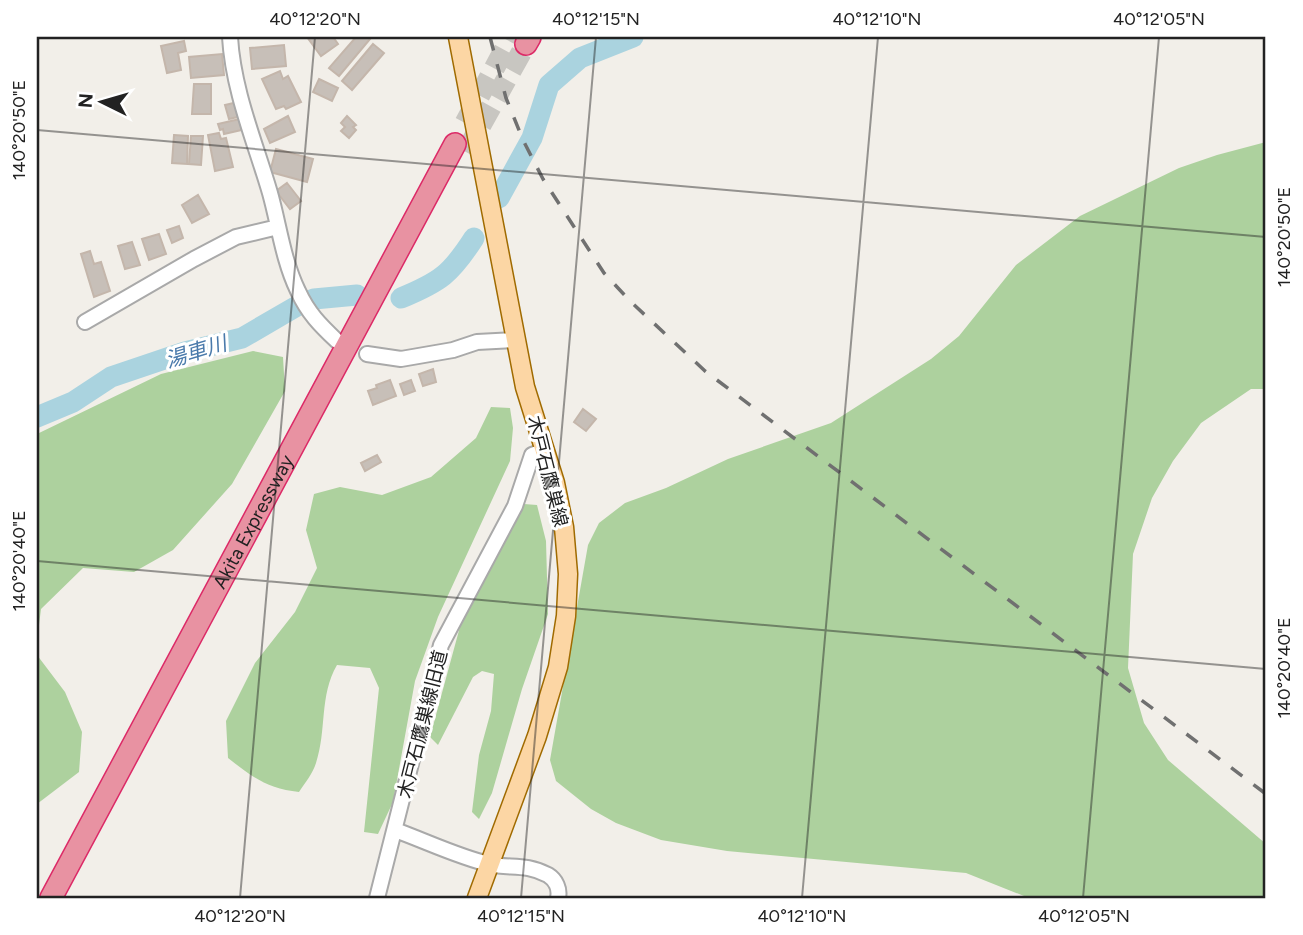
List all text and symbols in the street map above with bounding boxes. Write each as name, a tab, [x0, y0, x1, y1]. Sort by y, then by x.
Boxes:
text: 40°12'20"N	[269, 8, 361, 30]
text: 40°12'15"N	[552, 8, 640, 30]
text: 40°12'10"N	[832, 8, 922, 30]
text: 40°12'05"N	[1113, 8, 1205, 30]
north arrow	[66, 66, 136, 136]
text: 140°20'50"E	[8, 80, 30, 180]
text: N	[73, 92, 98, 109]
text: 140°20'50"E	[1273, 187, 1295, 287]
water label: 湯車川	[162, 330, 232, 373]
street label: 木戸石鷹巣線	[523, 413, 572, 529]
street label: Akita Expressway	[208, 451, 298, 593]
text: 140°20'40"E	[8, 510, 30, 612]
text: 140°20'40"E	[1273, 617, 1295, 719]
street label: 木戸石鷹巣線旧道	[393, 648, 452, 801]
text: 40°12'20"N	[194, 905, 286, 927]
text: 40°12'15"N	[477, 905, 565, 927]
text: 40°12'10"N	[757, 905, 847, 927]
text: 40°12'05"N	[1038, 905, 1130, 927]

